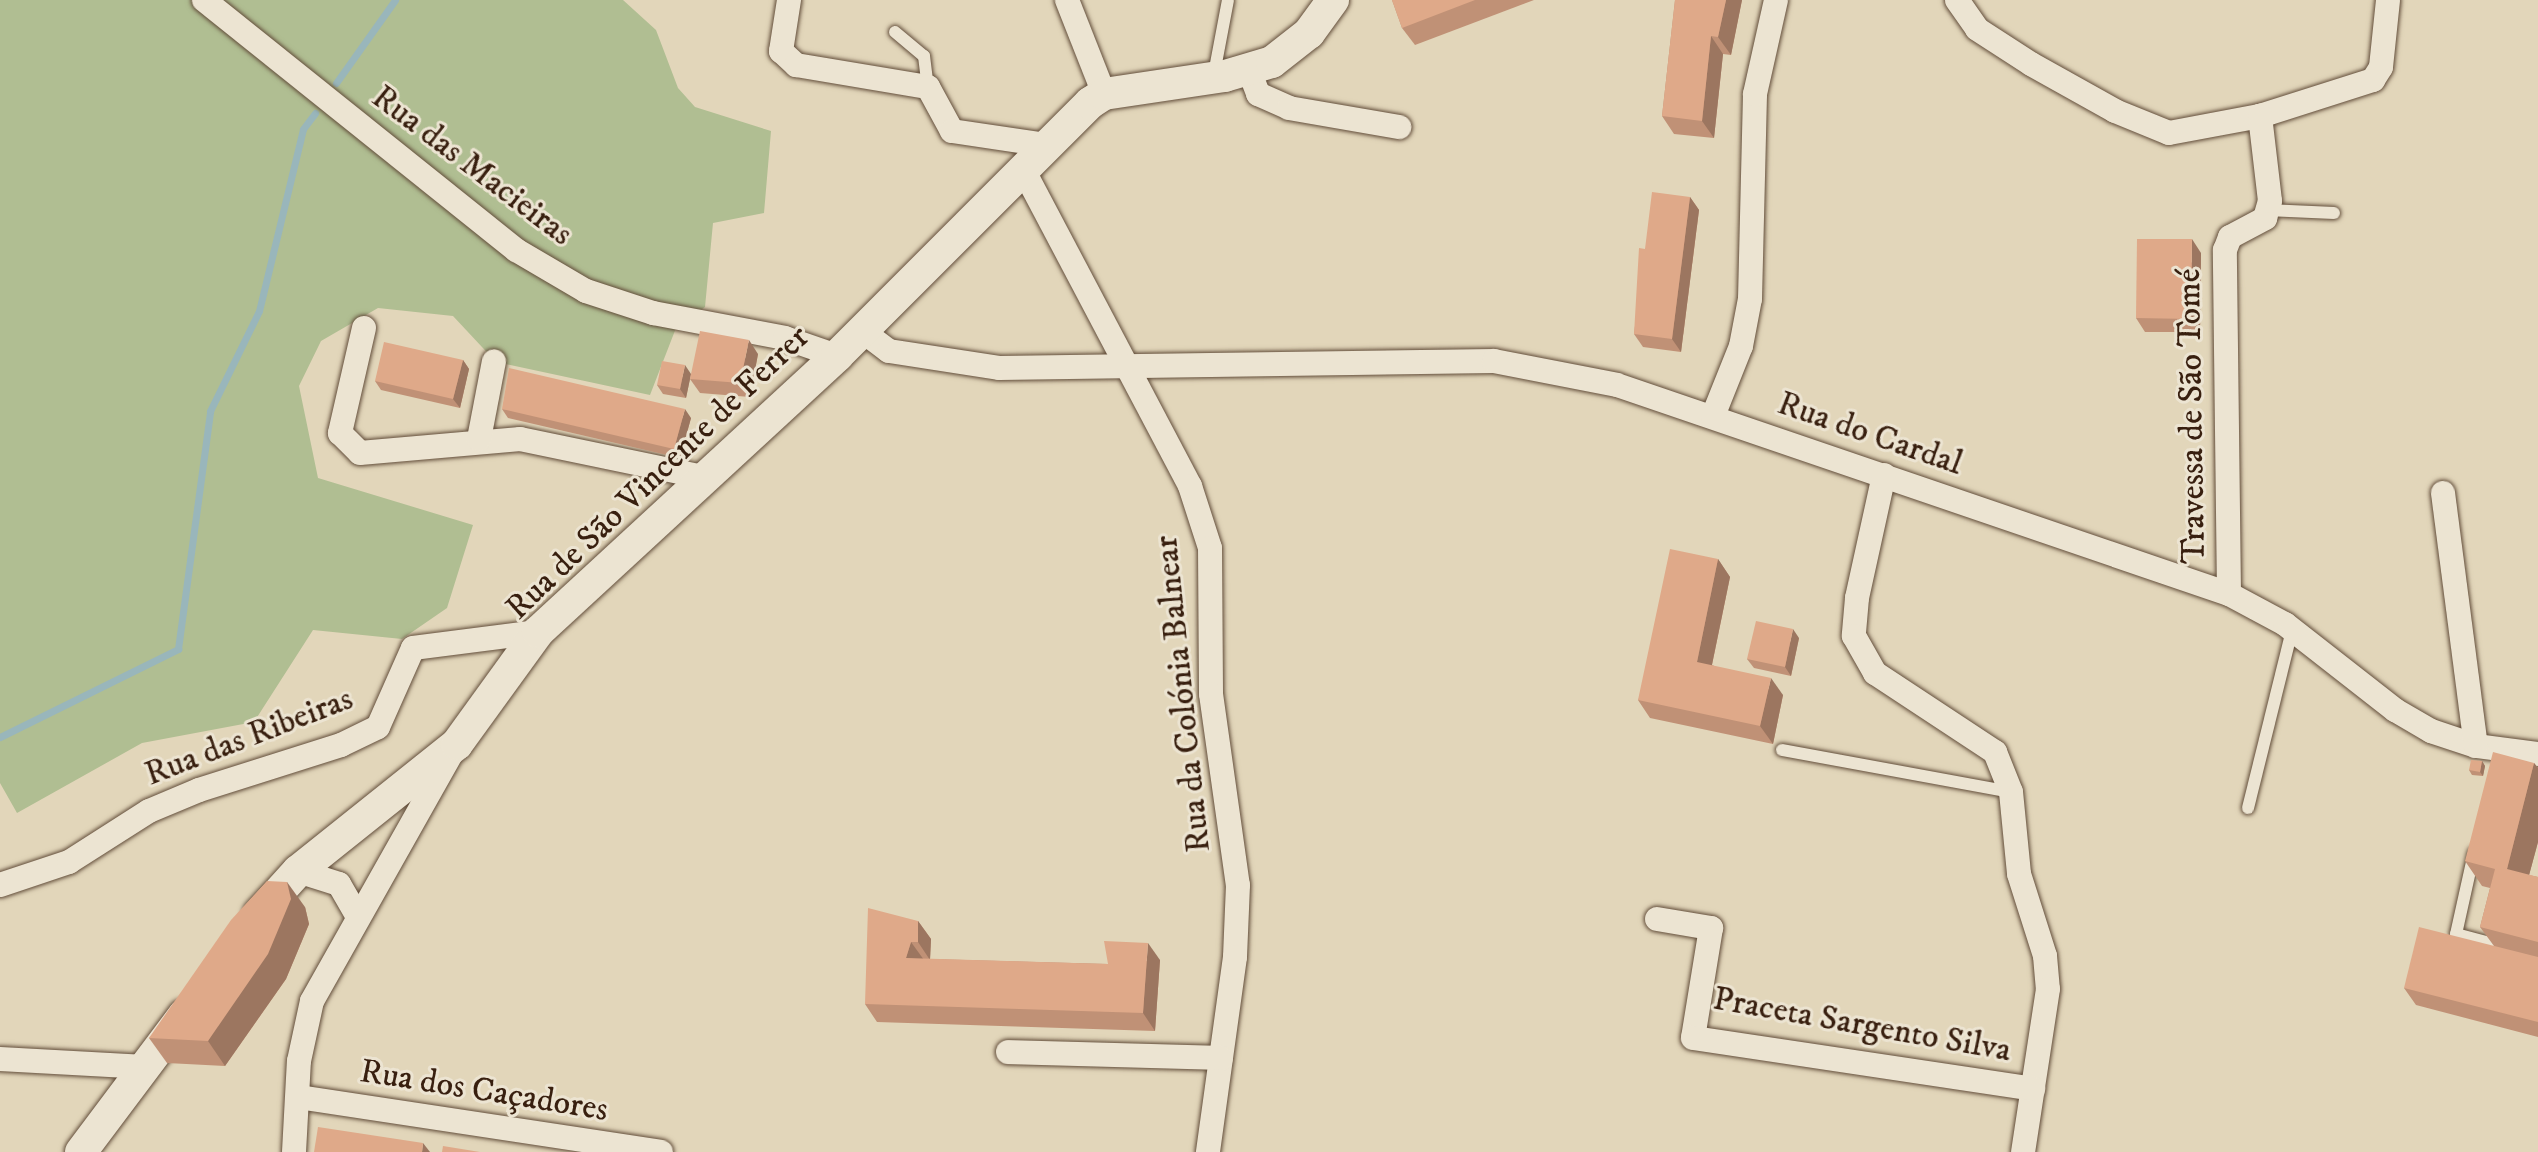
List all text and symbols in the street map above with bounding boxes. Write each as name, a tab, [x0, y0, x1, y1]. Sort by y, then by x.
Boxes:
street label: Rua das Macieiras	[363, 77, 581, 255]
street label: Travessa de São Tomé	[2169, 268, 2215, 564]
street label: Rua de São Vincente de Ferrer	[498, 317, 818, 629]
street label: Rua do Cardal	[1772, 383, 1968, 485]
street label: Rua da Colónia Balnear	[1146, 534, 1220, 854]
street label: Rua das Ribeiras	[139, 679, 359, 795]
street label: Praceta Sargento Silva	[1710, 979, 2014, 1071]
street label: Rua dos Caçadores	[357, 1051, 611, 1131]

